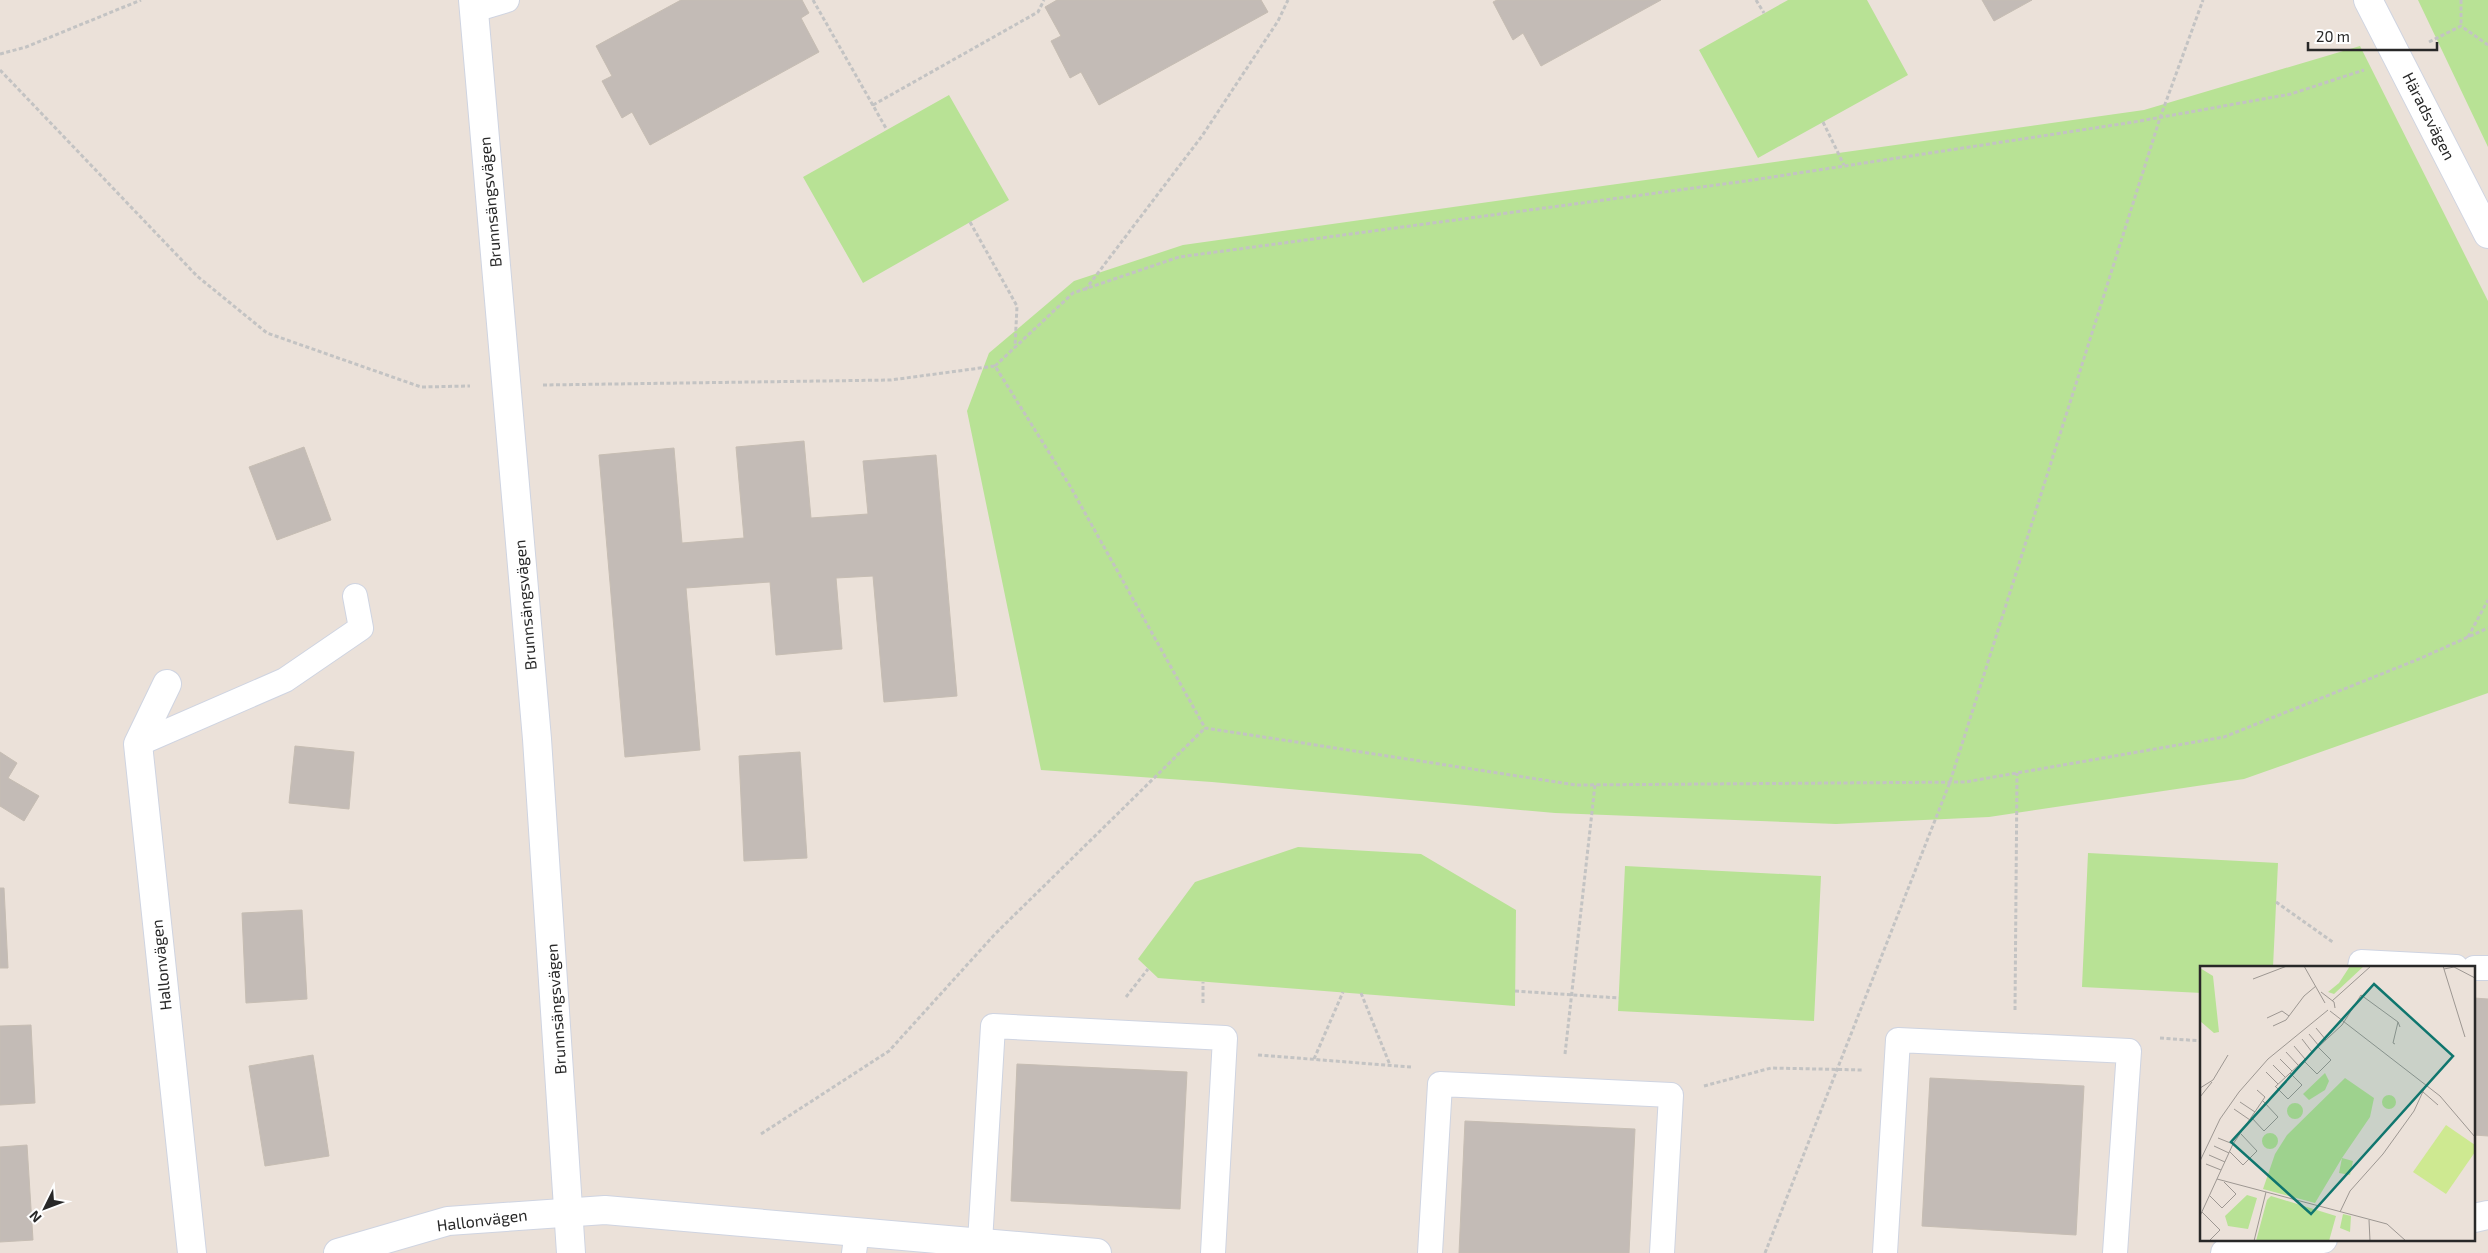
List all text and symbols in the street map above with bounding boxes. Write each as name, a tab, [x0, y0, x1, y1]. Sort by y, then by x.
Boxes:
scale bar	[2308, 20, 2437, 52]
text: 20 m	[2316, 27, 2350, 45]
street label: Häradsvägen	[2399, 69, 2460, 163]
street label: Brunnsängsvägen	[474, 136, 505, 268]
street label: Brunnsängsvägen	[509, 539, 540, 671]
street label: Hallonvägen	[146, 919, 175, 1011]
street label: Brunnsängsvägen	[541, 943, 570, 1075]
inset map	[2200, 966, 2476, 1240]
north arrow	[20, 1183, 70, 1233]
street label: Hallonvägen	[435, 1205, 528, 1234]
text: N	[25, 1208, 45, 1226]

